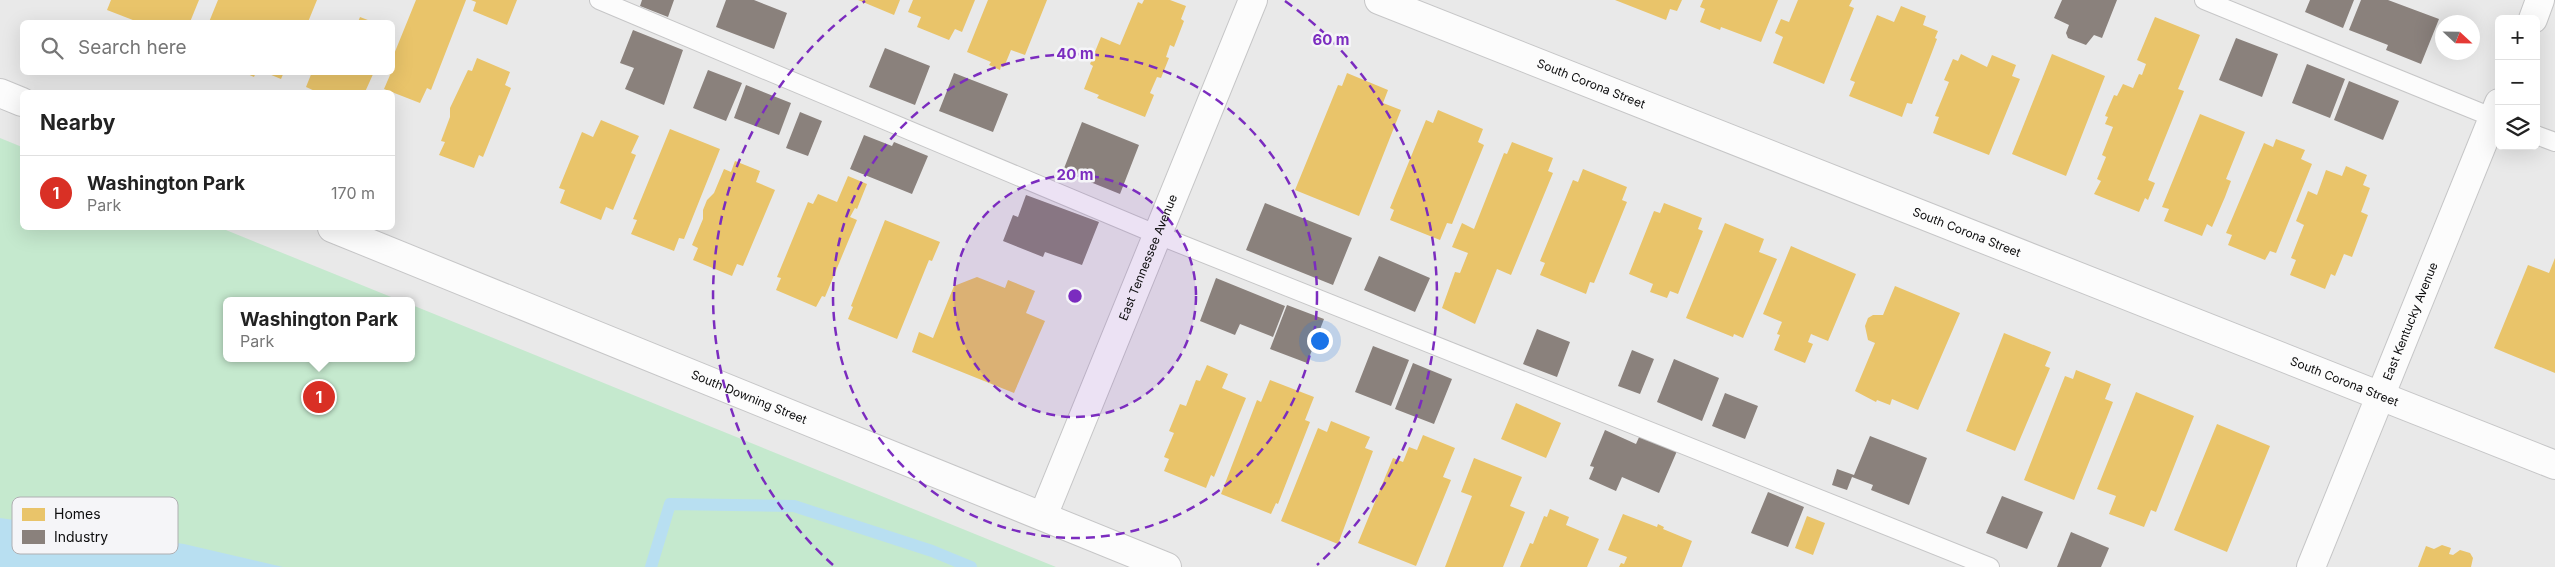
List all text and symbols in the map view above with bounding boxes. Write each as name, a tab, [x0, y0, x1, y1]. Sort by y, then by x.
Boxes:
north arrow	[2435, 15, 2480, 60]
map controls	[2495, 15, 2540, 150]
button: +	[2495, 15, 2540, 60]
search box	[20, 20, 395, 75]
text: 60 m	[1312, 30, 1350, 49]
icon: search	[38, 34, 66, 62]
text: Search here	[78, 36, 187, 59]
text: 40 m	[1056, 44, 1094, 63]
street label: South Corona Street	[1535, 55, 1648, 112]
button: −	[2495, 60, 2540, 105]
button: layers	[2495, 105, 2540, 150]
text: Nearby	[40, 110, 115, 135]
text: 20 m	[1057, 165, 1093, 184]
text: Washington Park	[87, 172, 245, 195]
text: 1	[53, 183, 59, 203]
text: 170 m	[331, 183, 375, 203]
street label: East Tennessee Avenue	[1115, 192, 1180, 323]
text: Park	[87, 195, 121, 215]
street label: South Corona Street	[1911, 204, 2023, 260]
street label: East Kentucky Avenue	[2379, 260, 2441, 382]
centre of rings	[1066, 287, 1084, 305]
popup	[223, 297, 415, 362]
text: Washington Park	[240, 308, 398, 331]
your location	[1307, 328, 1333, 354]
text: Park	[240, 331, 274, 351]
street label: South Corona Street	[2288, 353, 2401, 409]
street label: South Downing Street	[689, 367, 809, 427]
pin: 1	[303, 378, 335, 416]
legend	[12, 497, 178, 554]
text: Homes	[54, 505, 101, 522]
text: Industry	[54, 528, 108, 545]

